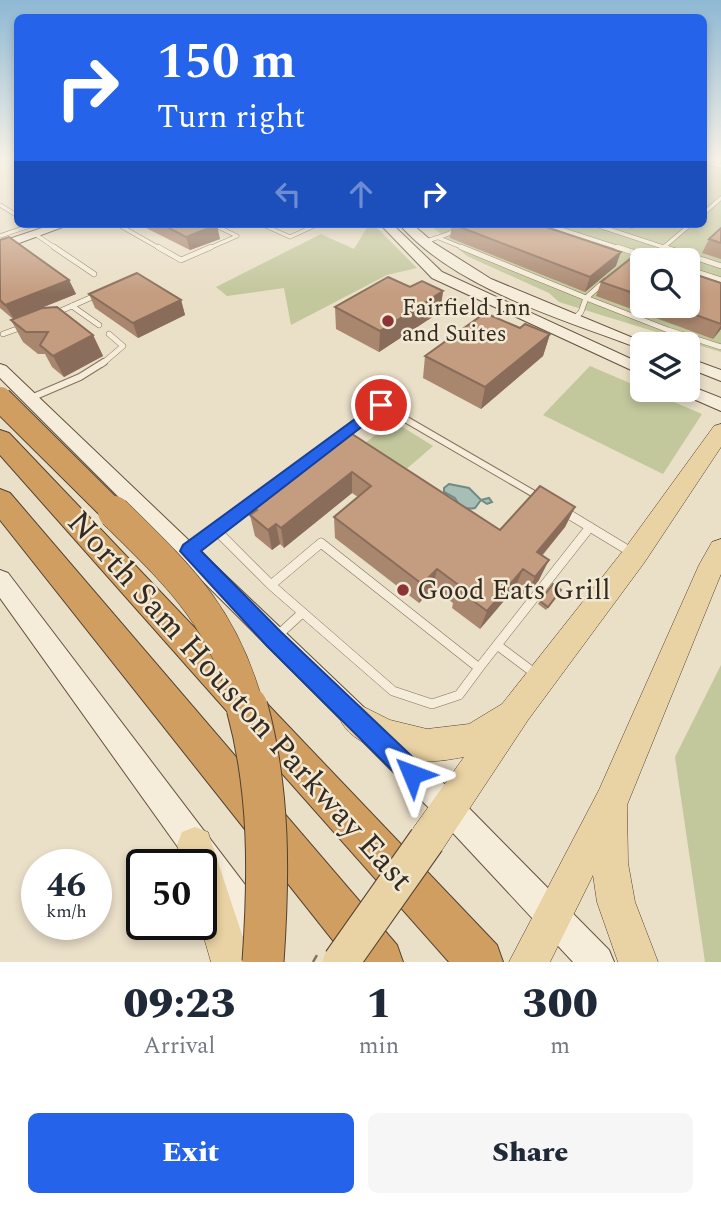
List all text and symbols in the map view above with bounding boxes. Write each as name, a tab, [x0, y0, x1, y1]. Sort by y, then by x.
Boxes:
text: 150 m	[157, 25, 296, 100]
icon: right	[42, 42, 133, 133]
text: Turn right	[157, 93, 305, 142]
icon: left	[269, 175, 307, 213]
icon: ahead	[342, 175, 380, 213]
icon: right	[415, 175, 453, 213]
map controls	[630, 248, 700, 402]
button: search	[630, 248, 700, 318]
place label: Fairfield Inn and Suites	[402, 291, 531, 352]
marker: Fairfield Inn and Suites	[380, 313, 396, 329]
button: layers	[630, 332, 700, 402]
pin	[351, 375, 411, 435]
icon: arrive	[362, 386, 400, 424]
street label: North Sam Houston Parkway East	[55, 499, 425, 903]
place label: Good Eats Grill	[417, 569, 610, 612]
marker: Good Eats Grill	[395, 582, 411, 598]
position arrow	[375, 737, 449, 811]
speed limit sign: 50	[126, 849, 217, 940]
text: 46	[47, 859, 86, 912]
text: km/h	[46, 898, 87, 925]
text: 09:23	[123, 973, 236, 1036]
text: 1	[366, 973, 392, 1036]
text: 300	[522, 973, 598, 1036]
text: Arrival	[144, 1029, 215, 1064]
text: min	[359, 1029, 399, 1064]
text: m	[550, 1029, 570, 1064]
button: Exit	[28, 1113, 354, 1193]
button: Share	[368, 1113, 693, 1193]

